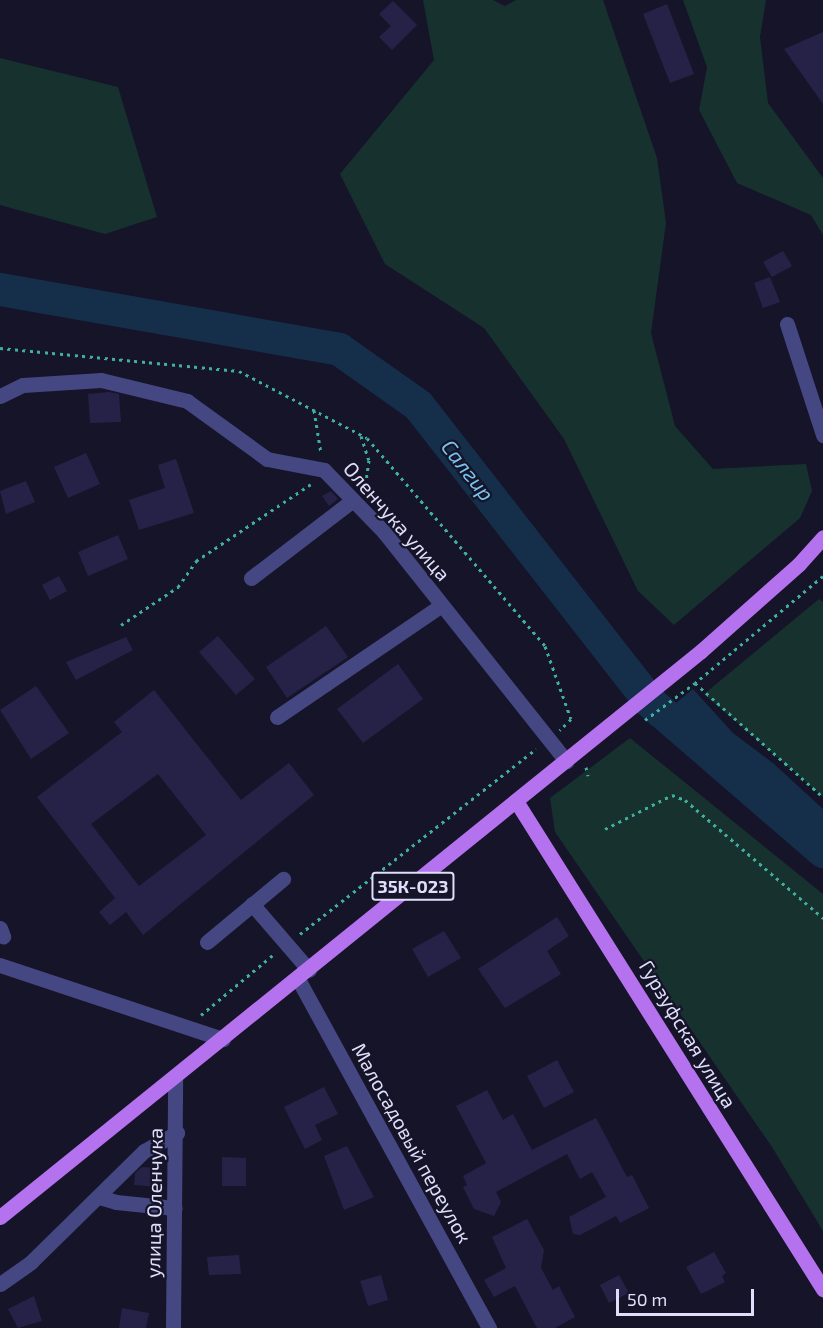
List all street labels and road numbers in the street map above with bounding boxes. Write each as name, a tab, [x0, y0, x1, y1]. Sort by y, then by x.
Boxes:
street label: Оленчука улица	[339, 456, 455, 586]
road number: 35К-023	[371, 871, 455, 901]
street label: Гурзуфская улица	[634, 956, 742, 1112]
street label: Малосадовый переулок	[347, 1039, 477, 1247]
street label: улица Оленчука	[141, 1128, 167, 1278]

